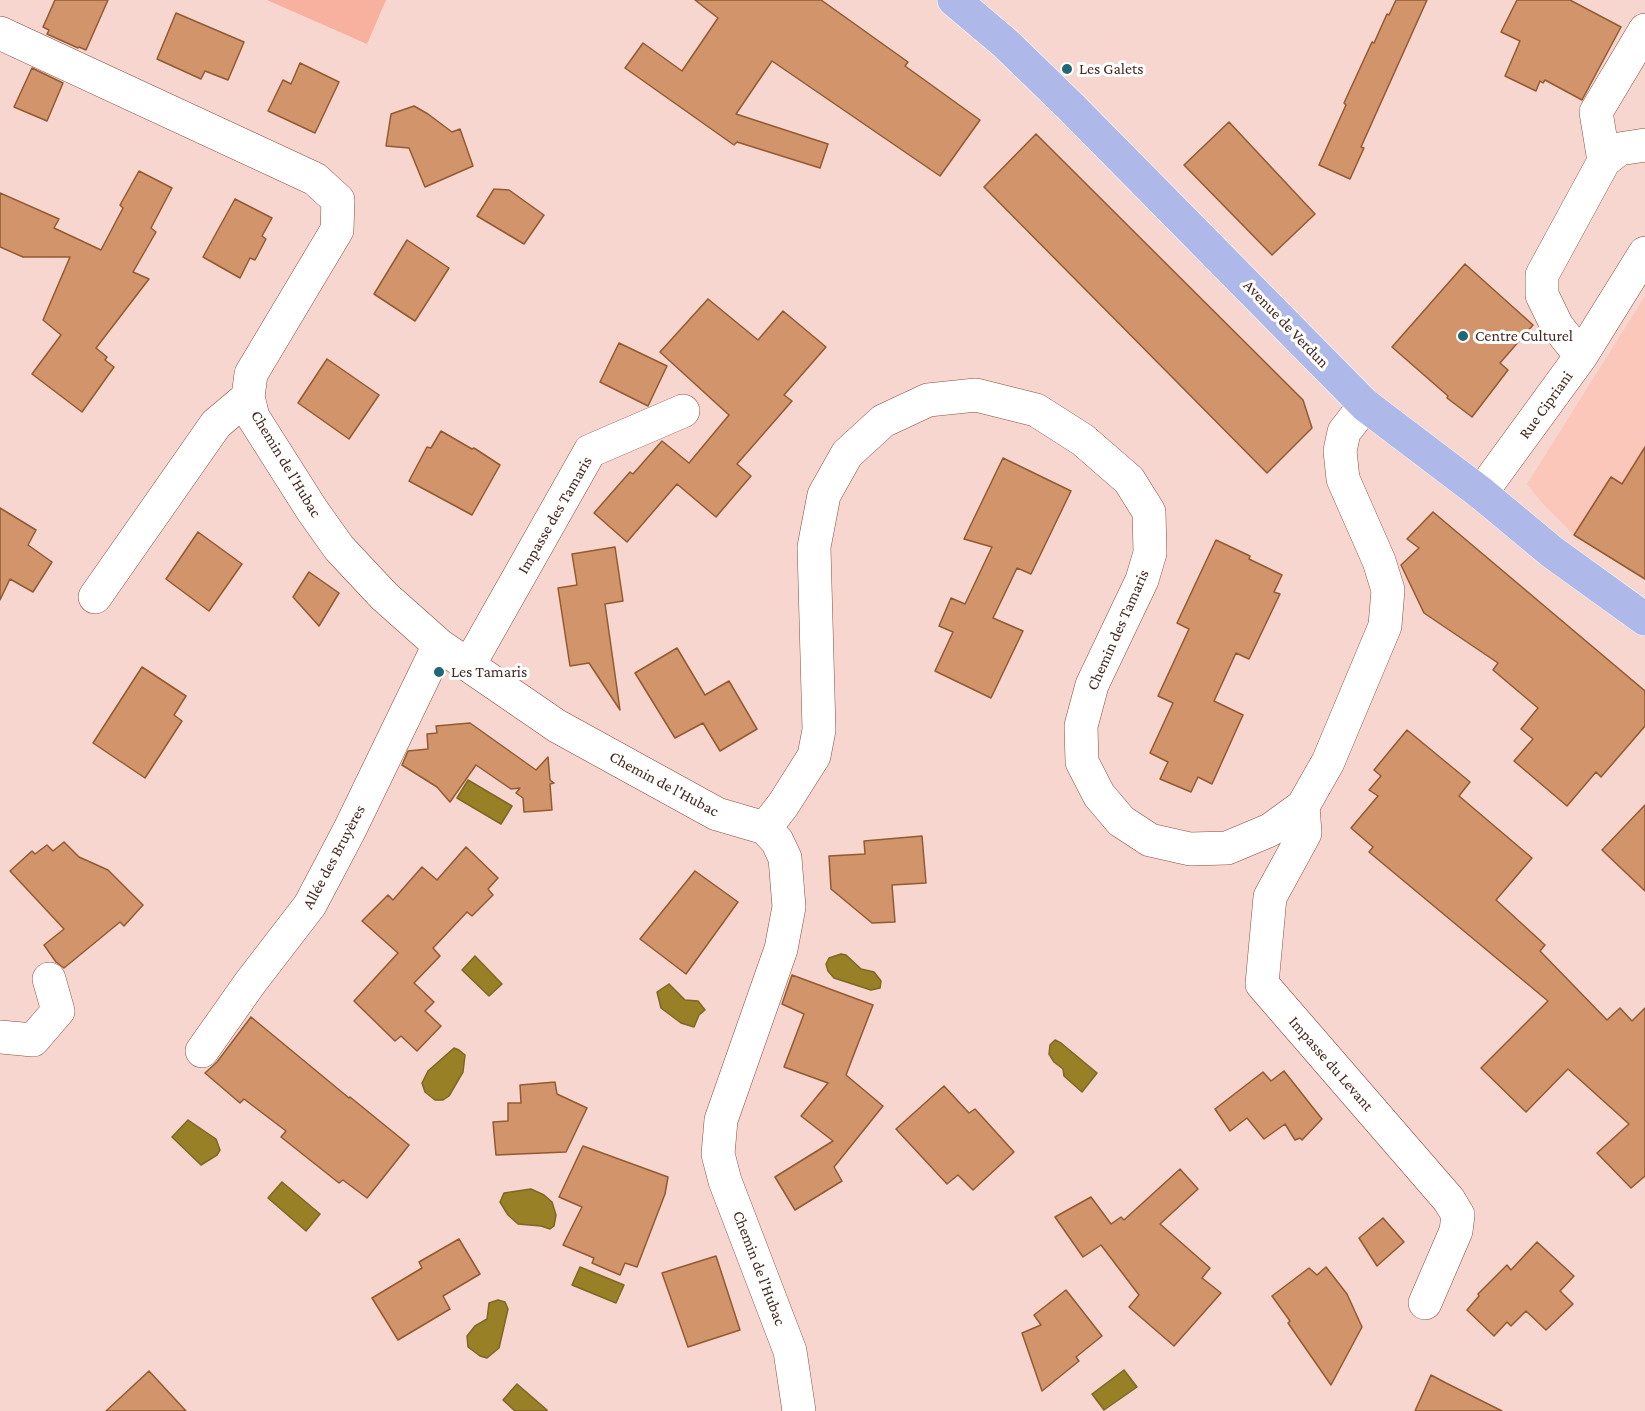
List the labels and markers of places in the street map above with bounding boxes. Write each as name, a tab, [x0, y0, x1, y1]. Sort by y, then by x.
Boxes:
place label: Les Galets	[1079, 59, 1143, 79]
marker: Les Galets	[1060, 62, 1074, 76]
place label: Centre Culturel	[1475, 326, 1573, 346]
marker: Centre Culturel	[1456, 329, 1470, 343]
place label: Les Tamaris	[451, 662, 527, 682]
marker: Les Tamaris	[432, 665, 446, 679]

